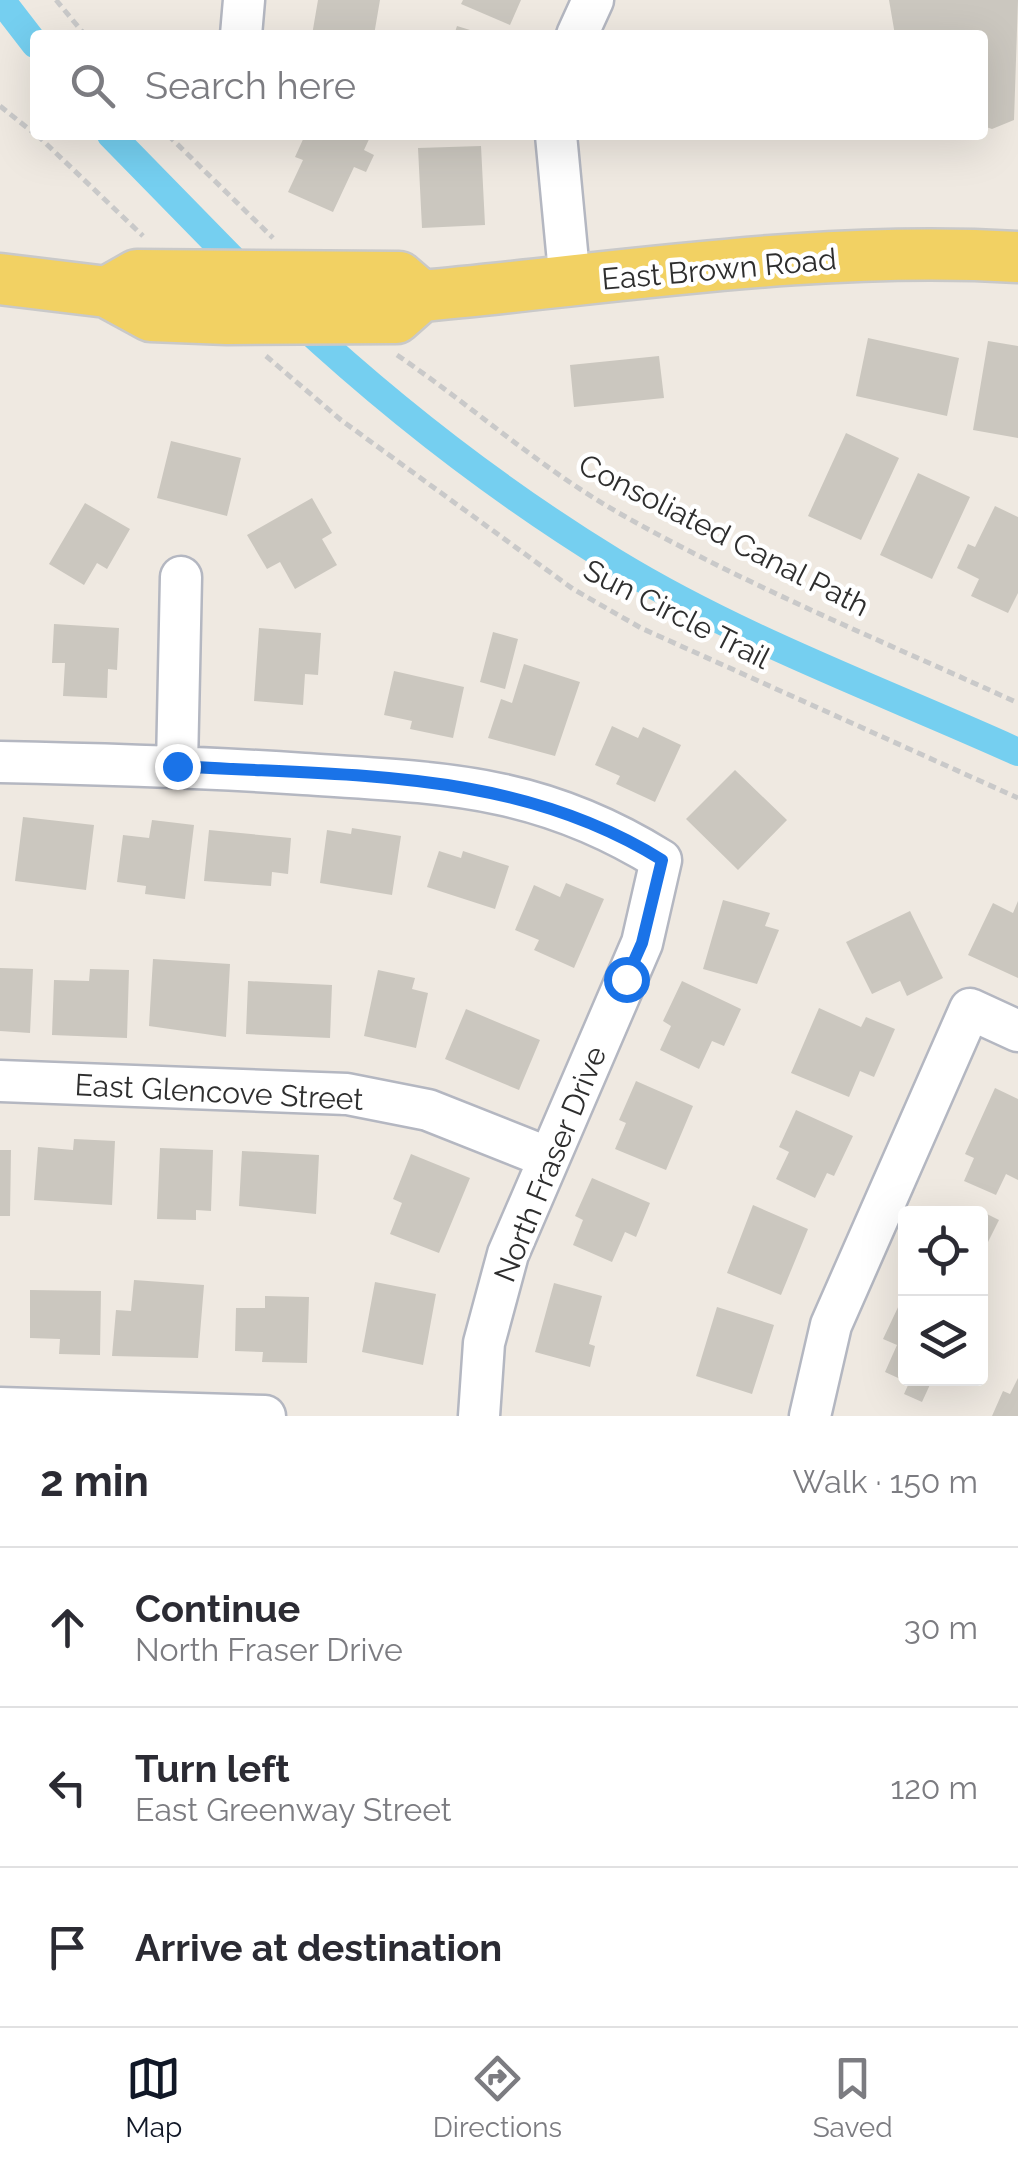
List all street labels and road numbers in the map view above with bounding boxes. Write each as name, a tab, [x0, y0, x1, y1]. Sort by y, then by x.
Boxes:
street label: East Brown Road	[600, 241, 838, 297]
street label: Consoliated Canal Path	[573, 447, 875, 623]
street label: Sun Circle Trail	[578, 552, 777, 676]
street label: North Fraser Drive	[487, 1041, 613, 1287]
street label: East Glencove Street	[74, 1067, 364, 1117]

